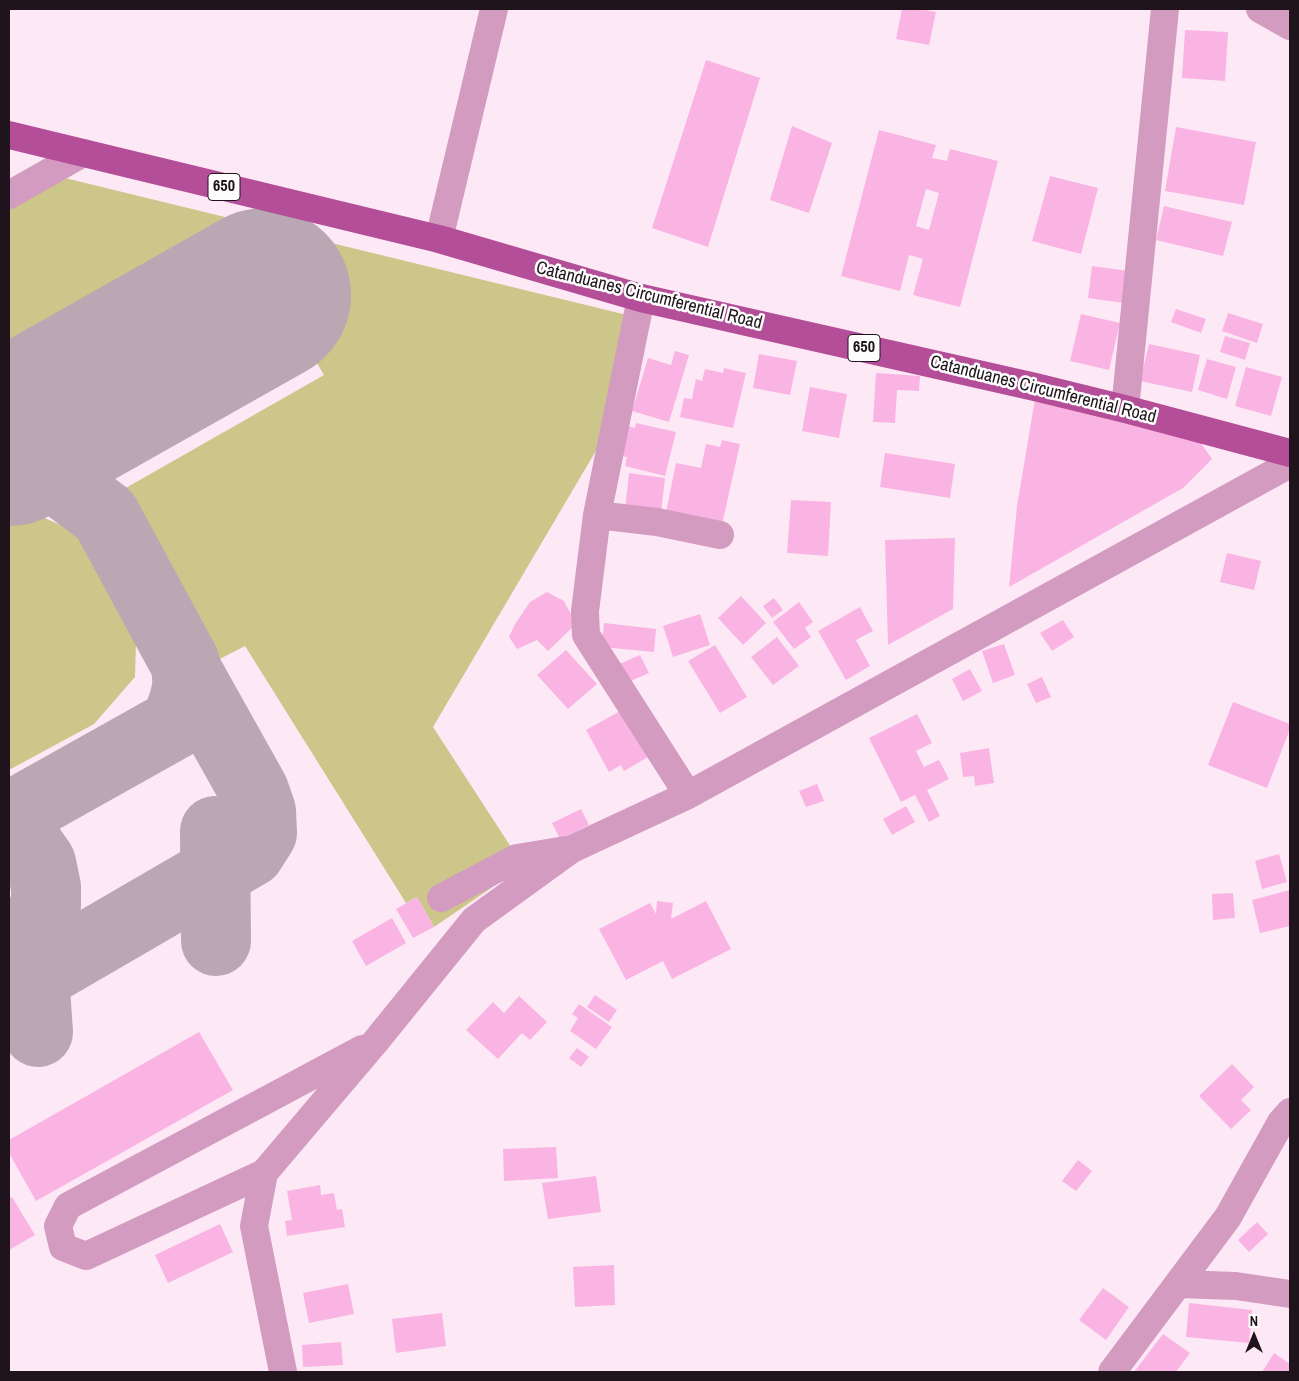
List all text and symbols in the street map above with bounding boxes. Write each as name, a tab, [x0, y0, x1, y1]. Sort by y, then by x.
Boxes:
road number: 650	[208, 173, 240, 200]
street label: Catanduanes Circumferential Road	[534, 257, 764, 335]
road number: 650	[848, 334, 880, 362]
street label: Catanduanes Circumferential Road	[928, 351, 1158, 429]
north arrow	[1229, 1311, 1279, 1361]
text: N	[1250, 1312, 1258, 1330]

